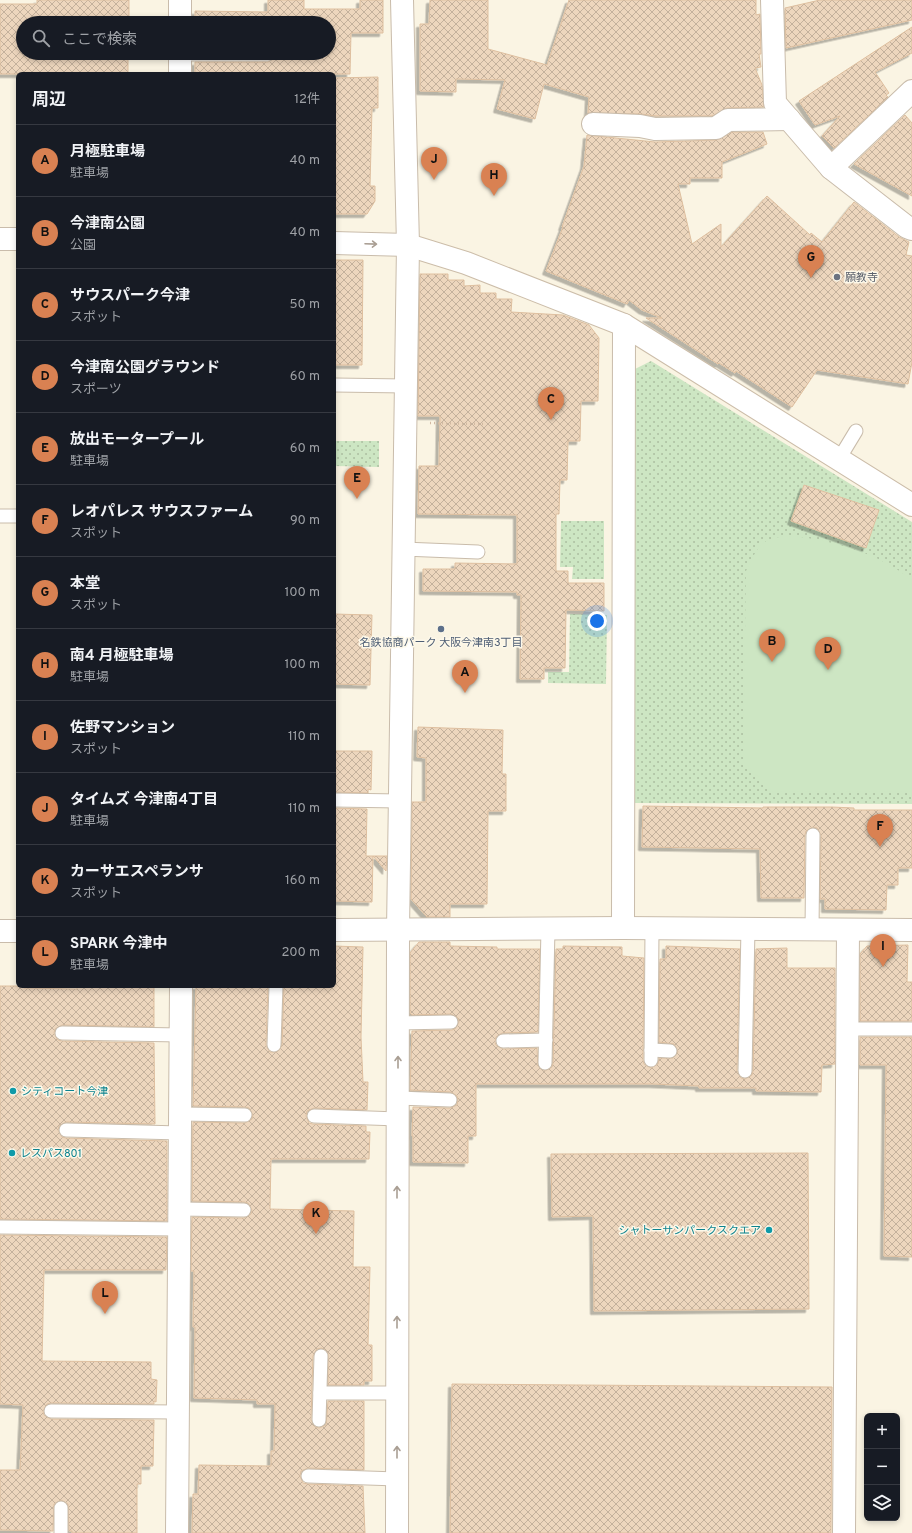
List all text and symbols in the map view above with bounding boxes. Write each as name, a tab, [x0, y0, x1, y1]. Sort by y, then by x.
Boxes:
search box	[16, 16, 336, 60]
icon: search	[30, 27, 52, 49]
text: ここで検索	[62, 31, 137, 50]
text: 周辺	[32, 90, 66, 112]
text: 12件	[294, 92, 320, 108]
text: 月極駐車場	[70, 143, 145, 162]
pin: J	[421, 147, 447, 180]
text: A	[40, 153, 50, 169]
text: 40 m	[290, 153, 320, 169]
pin: H	[481, 163, 507, 196]
text: 駐車場	[70, 166, 109, 182]
text: 今津南公園	[70, 215, 145, 234]
text: B	[41, 225, 49, 241]
text: 40 m	[290, 225, 320, 241]
text: 公園	[70, 238, 96, 254]
one-way arrow	[364, 240, 377, 248]
pin: G	[798, 245, 824, 278]
place label: 願教寺	[845, 271, 878, 285]
marker: 願教寺	[832, 272, 842, 282]
text: サウスパーク今津	[70, 287, 190, 306]
text: C	[41, 297, 49, 313]
text: 50 m	[290, 297, 320, 313]
text: スポット	[70, 310, 122, 326]
text: 今津南公園グラウンド	[70, 359, 220, 378]
text: D	[40, 369, 50, 385]
text: 60 m	[290, 369, 320, 385]
text: スポーツ	[70, 382, 122, 398]
pin: C	[538, 387, 564, 420]
text: 放出モータープール	[70, 431, 204, 450]
text: E	[41, 441, 49, 457]
text: 60 m	[290, 441, 320, 457]
text: 駐車場	[70, 454, 109, 470]
pin: E	[344, 466, 370, 499]
text: レオパレス サウスファーム	[70, 503, 253, 522]
text: F	[41, 513, 49, 529]
text: 90 m	[290, 513, 320, 529]
text: スポット	[70, 526, 122, 542]
text: 本堂	[70, 575, 100, 594]
text: G	[41, 585, 49, 601]
text: 100 m	[284, 585, 320, 601]
text: スポット	[70, 598, 122, 614]
your location	[587, 611, 607, 631]
marker: 名鉄協商パーク 大阪今津南3丁目	[436, 624, 446, 634]
pin: B	[759, 629, 785, 662]
place label: 名鉄協商パーク 大阪今津南3丁目	[359, 636, 523, 650]
pin: D	[815, 637, 841, 670]
text: 南4 月極駐車場	[70, 647, 173, 666]
text: H	[40, 657, 50, 673]
text: 100 m	[284, 657, 320, 673]
pin: A	[452, 660, 478, 693]
text: 駐車場	[70, 670, 109, 686]
text: 佐野マンション	[70, 719, 175, 738]
text: I	[43, 729, 47, 745]
text: 110 m	[288, 729, 320, 745]
text: スポット	[70, 742, 122, 758]
text: タイムズ 今津南4丁目	[70, 791, 218, 810]
text: J	[41, 801, 49, 817]
text: 110 m	[288, 801, 320, 817]
text: 駐車場	[70, 814, 109, 830]
pin: F	[867, 814, 893, 847]
text: カーサエスペランサ	[70, 863, 204, 882]
text: K	[40, 873, 50, 889]
text: 160 m	[285, 873, 320, 889]
text: スポット	[70, 886, 122, 902]
pin: I	[870, 934, 896, 967]
text: SPARK 今津中	[70, 935, 168, 954]
text: L	[41, 945, 49, 961]
text: 200 m	[281, 945, 320, 961]
text: 駐車場	[70, 958, 109, 974]
one-way arrow	[394, 1056, 402, 1069]
place label: シティコート今津	[21, 1085, 108, 1099]
marker: シティコート今津	[8, 1086, 18, 1096]
place label: レスパス801	[20, 1147, 82, 1161]
marker: レスパス801	[7, 1148, 17, 1158]
one-way arrow	[393, 1186, 401, 1199]
pin: K	[303, 1201, 329, 1234]
place label: シャトーサンパークスクエア	[619, 1224, 761, 1238]
marker: シャトーサンパークスクエア	[764, 1225, 774, 1235]
pin: L	[92, 1281, 118, 1314]
one-way arrow	[393, 1316, 401, 1329]
map controls	[864, 1413, 900, 1521]
button: +	[864, 1413, 900, 1449]
one-way arrow	[393, 1446, 401, 1459]
button: −	[864, 1449, 900, 1485]
button: layers	[864, 1485, 900, 1521]

